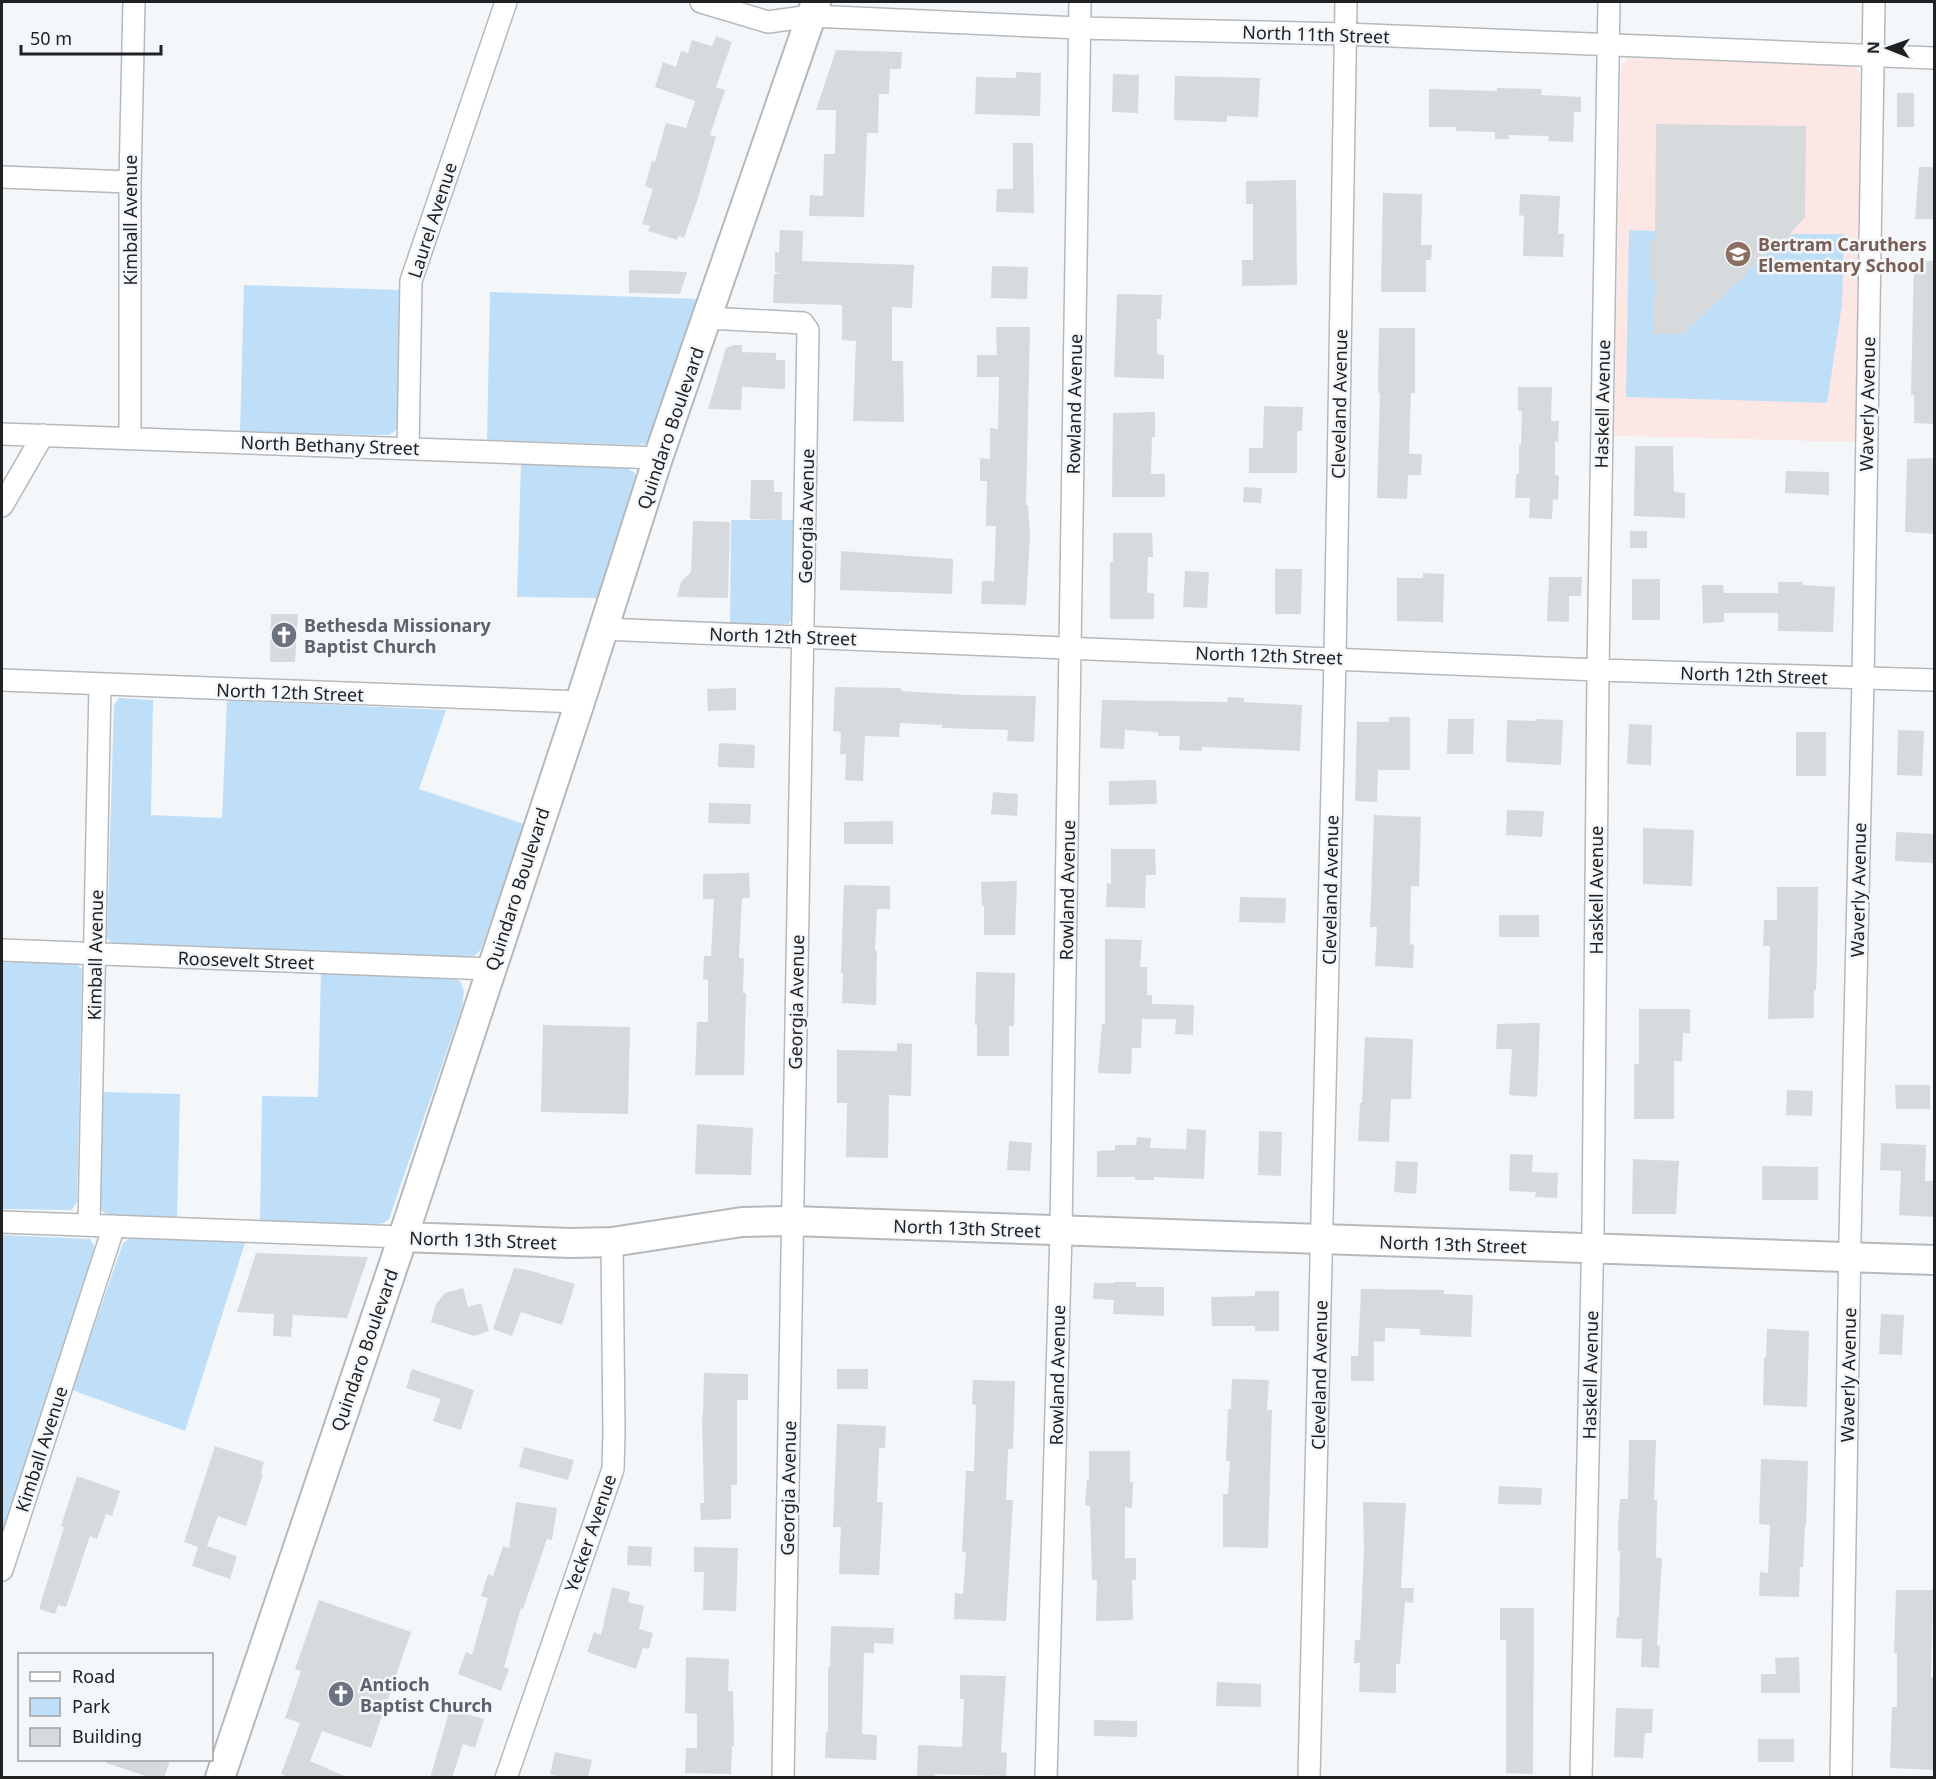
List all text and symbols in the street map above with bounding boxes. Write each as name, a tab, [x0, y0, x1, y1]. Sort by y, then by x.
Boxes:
scale bar	[21, 18, 160, 56]
north arrow	[1858, 18, 1918, 78]
street label: North 11th Street	[1242, 19, 1391, 49]
text: 50 m	[30, 26, 72, 50]
text: N	[1862, 41, 1884, 54]
street label: Kimball Avenue	[118, 155, 142, 285]
street label: Laurel Avenue	[402, 159, 462, 281]
place label: Bertram Caruthers Elementary School	[1758, 232, 1927, 277]
school or university icon: Bertram Caruthers Elementary School	[1723, 239, 1753, 269]
street label: Cleveland Avenue	[1326, 329, 1352, 479]
street label: Rowland Avenue	[1061, 333, 1087, 475]
street label: Waverly Avenue	[1854, 336, 1880, 472]
street label: Haskell Avenue	[1589, 339, 1615, 469]
street label: Quindaro Boulevard	[631, 344, 709, 512]
street label: North Bethany Street	[240, 430, 420, 460]
street label: Georgia Avenue	[793, 448, 819, 584]
place label: Bethesda Missionary Baptist Church	[304, 613, 491, 658]
church icon: Bethesda Missionary Baptist Church	[269, 620, 299, 650]
street label: North 12th Street	[709, 621, 858, 651]
street label: North 12th Street	[1195, 640, 1344, 670]
street label: North 12th Street	[1680, 660, 1829, 690]
street label: North 12th Street	[216, 677, 365, 707]
street label: Quindaro Boulevard	[479, 804, 555, 974]
street label: Cleveland Avenue	[1317, 815, 1343, 965]
street label: Rowland Avenue	[1054, 819, 1080, 961]
street label: Waverly Avenue	[1845, 822, 1871, 958]
street label: Haskell Avenue	[1584, 826, 1608, 955]
street label: Kimball Avenue	[82, 889, 108, 1021]
street label: Georgia Avenue	[783, 934, 809, 1070]
street label: Roosevelt Street	[177, 946, 315, 974]
street label: North 13th Street	[893, 1213, 1042, 1243]
street label: North 13th Street	[409, 1225, 558, 1255]
street label: North 13th Street	[1379, 1229, 1528, 1259]
street label: Quindaro Boulevard	[325, 1266, 403, 1434]
street label: Cleveland Avenue	[1306, 1300, 1332, 1450]
street label: Rowland Avenue	[1044, 1304, 1070, 1446]
street label: Waverly Avenue	[1835, 1307, 1861, 1443]
street label: Haskell Avenue	[1577, 1310, 1603, 1440]
street label: Kimball Avenue	[9, 1383, 73, 1515]
street label: Georgia Avenue	[775, 1420, 801, 1556]
street label: Yecker Avenue	[559, 1471, 621, 1595]
legend	[18, 1653, 213, 1761]
text: Road	[72, 1664, 115, 1688]
place label: Antioch Baptist Church	[360, 1672, 492, 1717]
church icon: Antioch Baptist Church	[326, 1679, 356, 1709]
text: Park	[72, 1694, 110, 1718]
text: Building	[72, 1724, 142, 1748]

